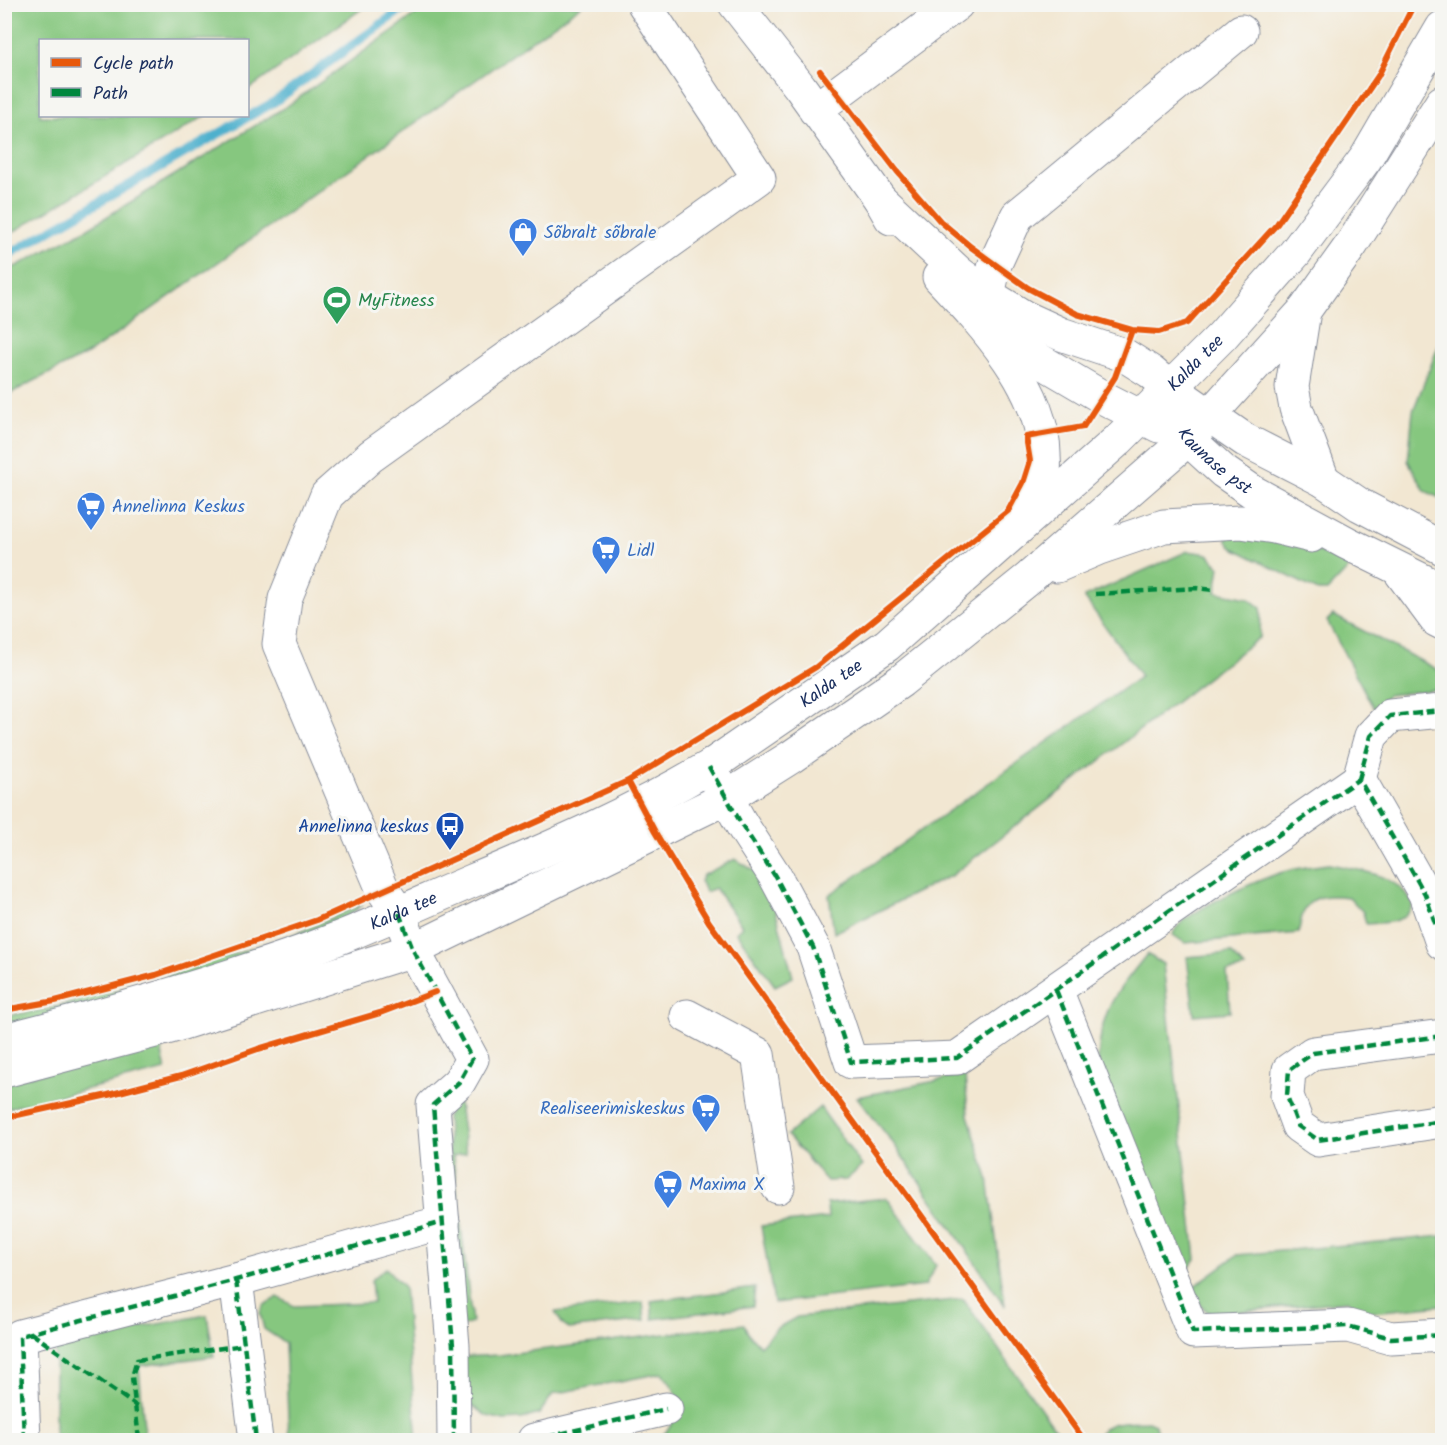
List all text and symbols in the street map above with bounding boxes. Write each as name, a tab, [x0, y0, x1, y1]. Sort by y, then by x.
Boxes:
legend	[39, 39, 249, 117]
text: Cycle path	[93, 50, 174, 79]
text: Path	[93, 80, 128, 109]
shop icon: Sõbralt sõbrale	[507, 216, 539, 258]
place label: Sõbralt sõbrale	[544, 219, 656, 248]
sports icon: MyFitness	[321, 284, 353, 326]
place label: MyFitness	[358, 287, 435, 316]
street label: Kalda tee	[1161, 328, 1232, 399]
street label: Kaunase pst	[1169, 423, 1258, 504]
supermarket icon: Annelinna Keskus	[75, 490, 107, 532]
place label: Annelinna Keskus	[112, 493, 245, 522]
supermarket icon: Lidl	[590, 534, 622, 576]
place label: Lidl	[627, 537, 655, 566]
street label: Kalda tee	[794, 653, 869, 717]
bus stop icon: Annelinna keskus	[434, 810, 466, 852]
place label: Annelinna keskus	[298, 813, 429, 842]
street label: Kalda tee	[365, 885, 442, 940]
supermarket icon: Realiseerimiskeskus	[690, 1092, 722, 1134]
place label: Realiseerimiskeskus	[540, 1095, 685, 1124]
supermarket icon: Maxima X	[652, 1168, 684, 1210]
place label: Maxima X	[689, 1171, 766, 1200]

